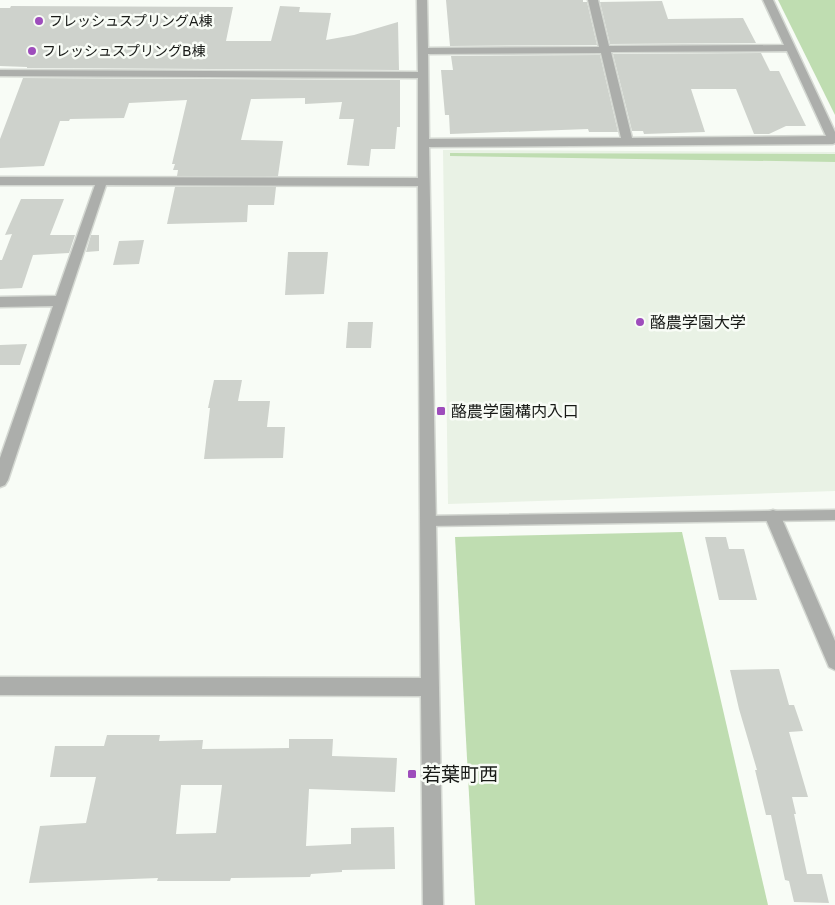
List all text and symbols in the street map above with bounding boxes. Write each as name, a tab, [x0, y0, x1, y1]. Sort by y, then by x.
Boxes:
place label: フレッシュスプリングA棟	[49, 13, 213, 29]
marker: フレッシュスプリングA棟	[33, 15, 45, 27]
place label: フレッシュスプリングB棟	[42, 43, 206, 59]
marker: フレッシュスプリングB棟	[26, 45, 38, 57]
place label: 酪農学園大学	[650, 313, 746, 332]
marker: 酪農学園大学	[634, 316, 646, 328]
place label: 酪農学園構内入口	[451, 402, 579, 421]
marker: 酪農学園構内入口	[435, 405, 447, 417]
place label: 若葉町西	[422, 763, 498, 785]
marker: 若葉町西	[406, 768, 418, 780]

